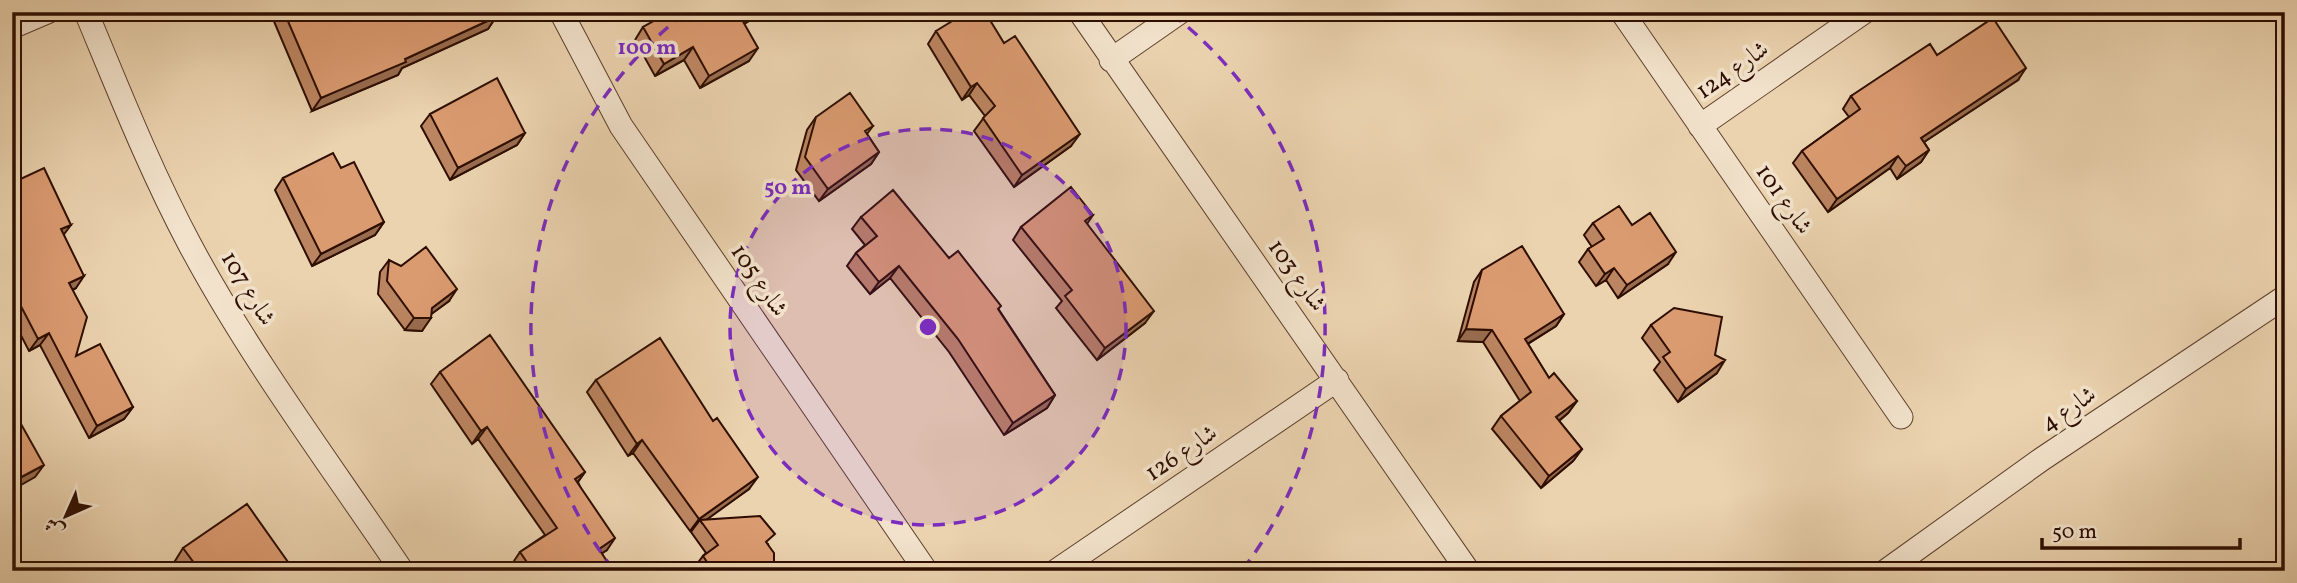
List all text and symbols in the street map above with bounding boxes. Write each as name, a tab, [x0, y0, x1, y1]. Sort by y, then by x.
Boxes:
street label: شارع 124	[1690, 33, 1777, 109]
text: 100 m	[617, 34, 677, 63]
street label: شارع 101	[1745, 158, 1820, 243]
text: 50 m	[764, 174, 812, 203]
street label: شارع 103	[1258, 233, 1333, 320]
street label: شارع 105	[720, 238, 795, 325]
street label: شارع 107	[210, 245, 283, 333]
centre of rings	[916, 315, 940, 339]
street label: شارع 4	[2034, 379, 2104, 442]
street label: شارع 126	[1139, 417, 1226, 492]
north arrow	[32, 482, 102, 552]
scale bar	[2042, 506, 2239, 550]
text: ش	[40, 511, 71, 542]
text: 50 m	[2052, 518, 2097, 547]

